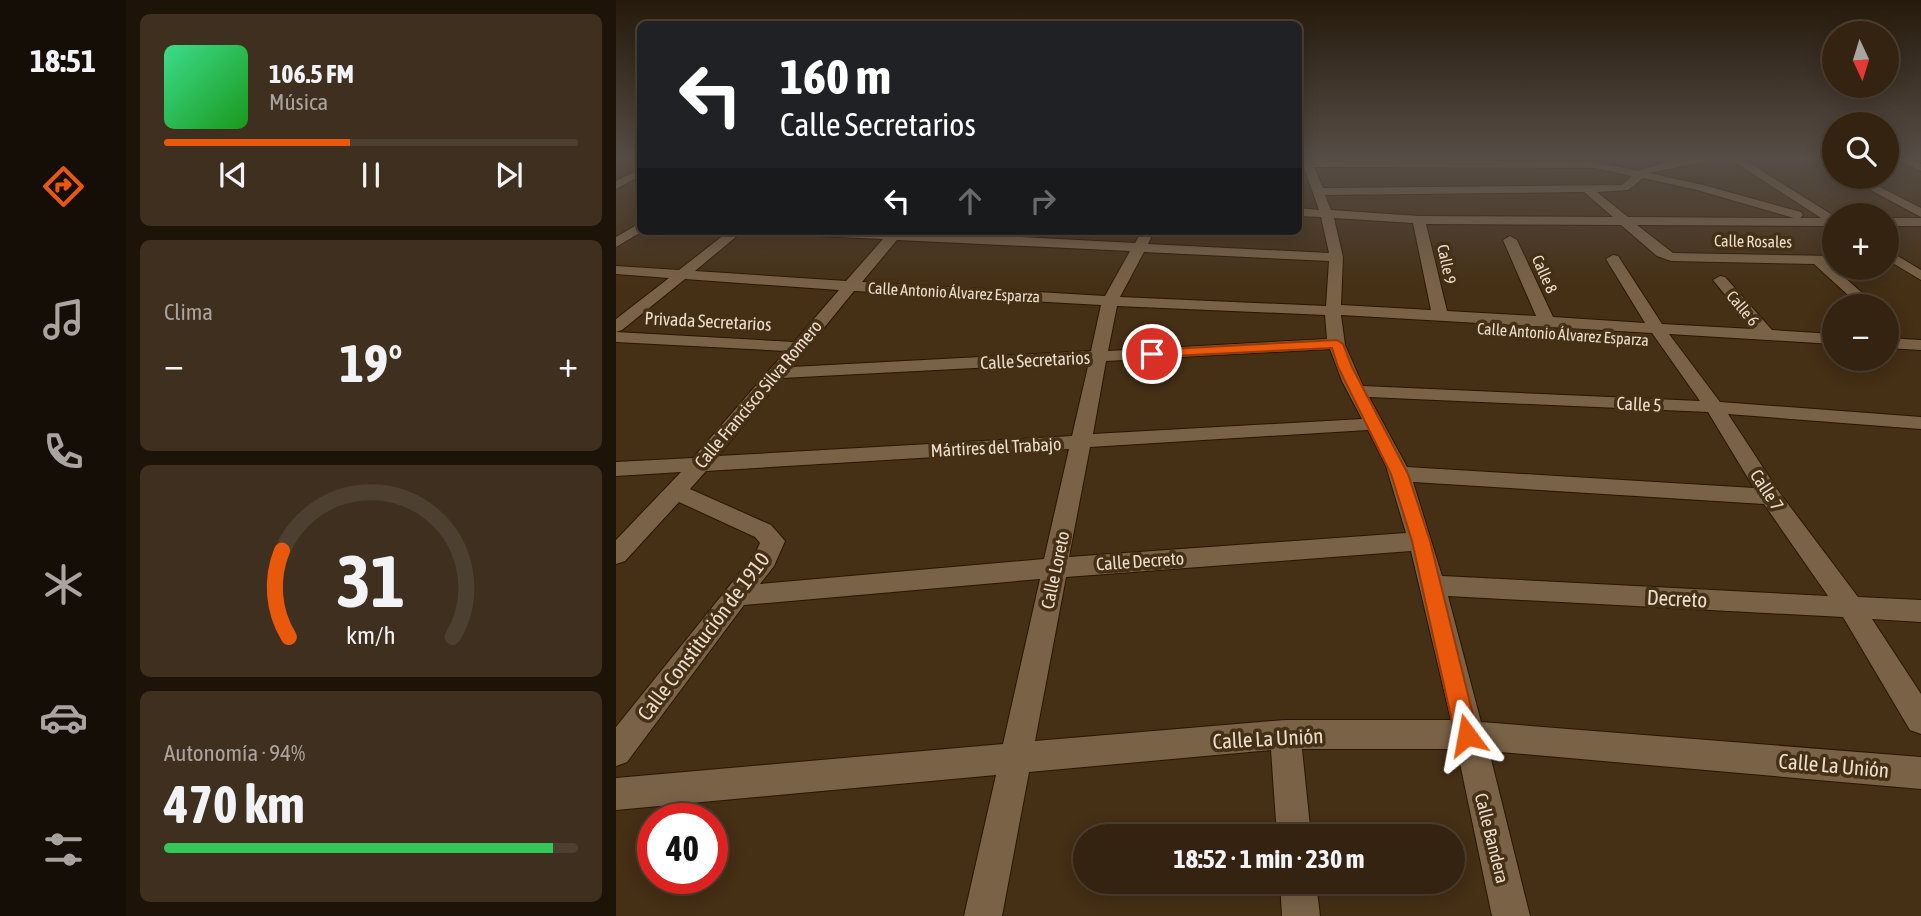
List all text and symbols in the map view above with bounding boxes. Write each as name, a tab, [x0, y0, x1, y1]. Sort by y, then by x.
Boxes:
north arrow	[1822, 21, 1899, 98]
map controls	[1822, 21, 1899, 371]
text: 18:51	[30, 42, 96, 79]
text: 160 m	[780, 48, 891, 104]
icon: left	[665, 49, 756, 140]
text: 106.5 FM	[269, 59, 354, 89]
text: Música	[269, 89, 328, 115]
text: Calle Secretarios	[780, 106, 976, 143]
button: search	[1822, 112, 1899, 189]
icon: previous	[214, 156, 252, 194]
icon: pause	[352, 156, 390, 194]
icon: next	[490, 156, 528, 194]
icon: directions	[39, 162, 88, 211]
icon: left	[878, 182, 916, 220]
icon: ahead	[951, 182, 989, 220]
icon: right	[1024, 182, 1062, 220]
button: +	[1822, 203, 1899, 280]
street label: Calle Rosales	[1714, 231, 1793, 251]
street label: Calle 9	[1434, 243, 1460, 285]
street label: Calle 8	[1529, 252, 1561, 296]
street label: Calle Antonio Álvarez Esparza	[867, 279, 1040, 306]
street label: Calle 6	[1723, 287, 1763, 329]
button: −	[1822, 294, 1899, 371]
icon: music	[39, 295, 88, 344]
text: Clima	[164, 299, 213, 325]
street label: Privada Secretarios	[644, 307, 772, 335]
street label: Calle Francisco Silva Romero	[690, 316, 826, 472]
street label: Calle Antonio Álvarez Esparza	[1476, 319, 1650, 350]
pin	[1122, 324, 1182, 384]
text: 19°	[339, 333, 403, 393]
icon: arrive	[1133, 335, 1171, 373]
text: −	[164, 342, 184, 385]
text: +	[558, 342, 578, 385]
street label: Calle Secretarios	[979, 347, 1091, 373]
street label: Calle 5	[1616, 392, 1662, 416]
icon: phone	[39, 427, 88, 476]
street label: Mártires del Trabajo	[930, 433, 1062, 461]
street label: Calle 7	[1746, 465, 1788, 515]
street label: Calle Loreto	[1037, 529, 1073, 611]
text: 31	[337, 539, 405, 622]
street label: Calle Constitución de 1910	[632, 547, 774, 725]
street label: Calle Decreto	[1095, 547, 1185, 575]
icon: climate	[39, 560, 88, 609]
street label: Decreto	[1646, 584, 1708, 612]
text: km/h	[346, 621, 396, 649]
icon: car	[39, 693, 88, 742]
position arrow	[1430, 698, 1504, 772]
street label: Calle La Unión	[1212, 723, 1324, 753]
text: Autonomía · 94%	[164, 740, 305, 766]
street label: Calle La Unión	[1778, 748, 1890, 782]
text: 470 km	[164, 774, 305, 834]
street label: Calle Bandera	[1471, 791, 1513, 885]
speed limit sign: 40	[637, 803, 728, 894]
icon: filters	[39, 825, 88, 874]
text: 18:52 · 1 min · 230 m	[1174, 844, 1364, 874]

